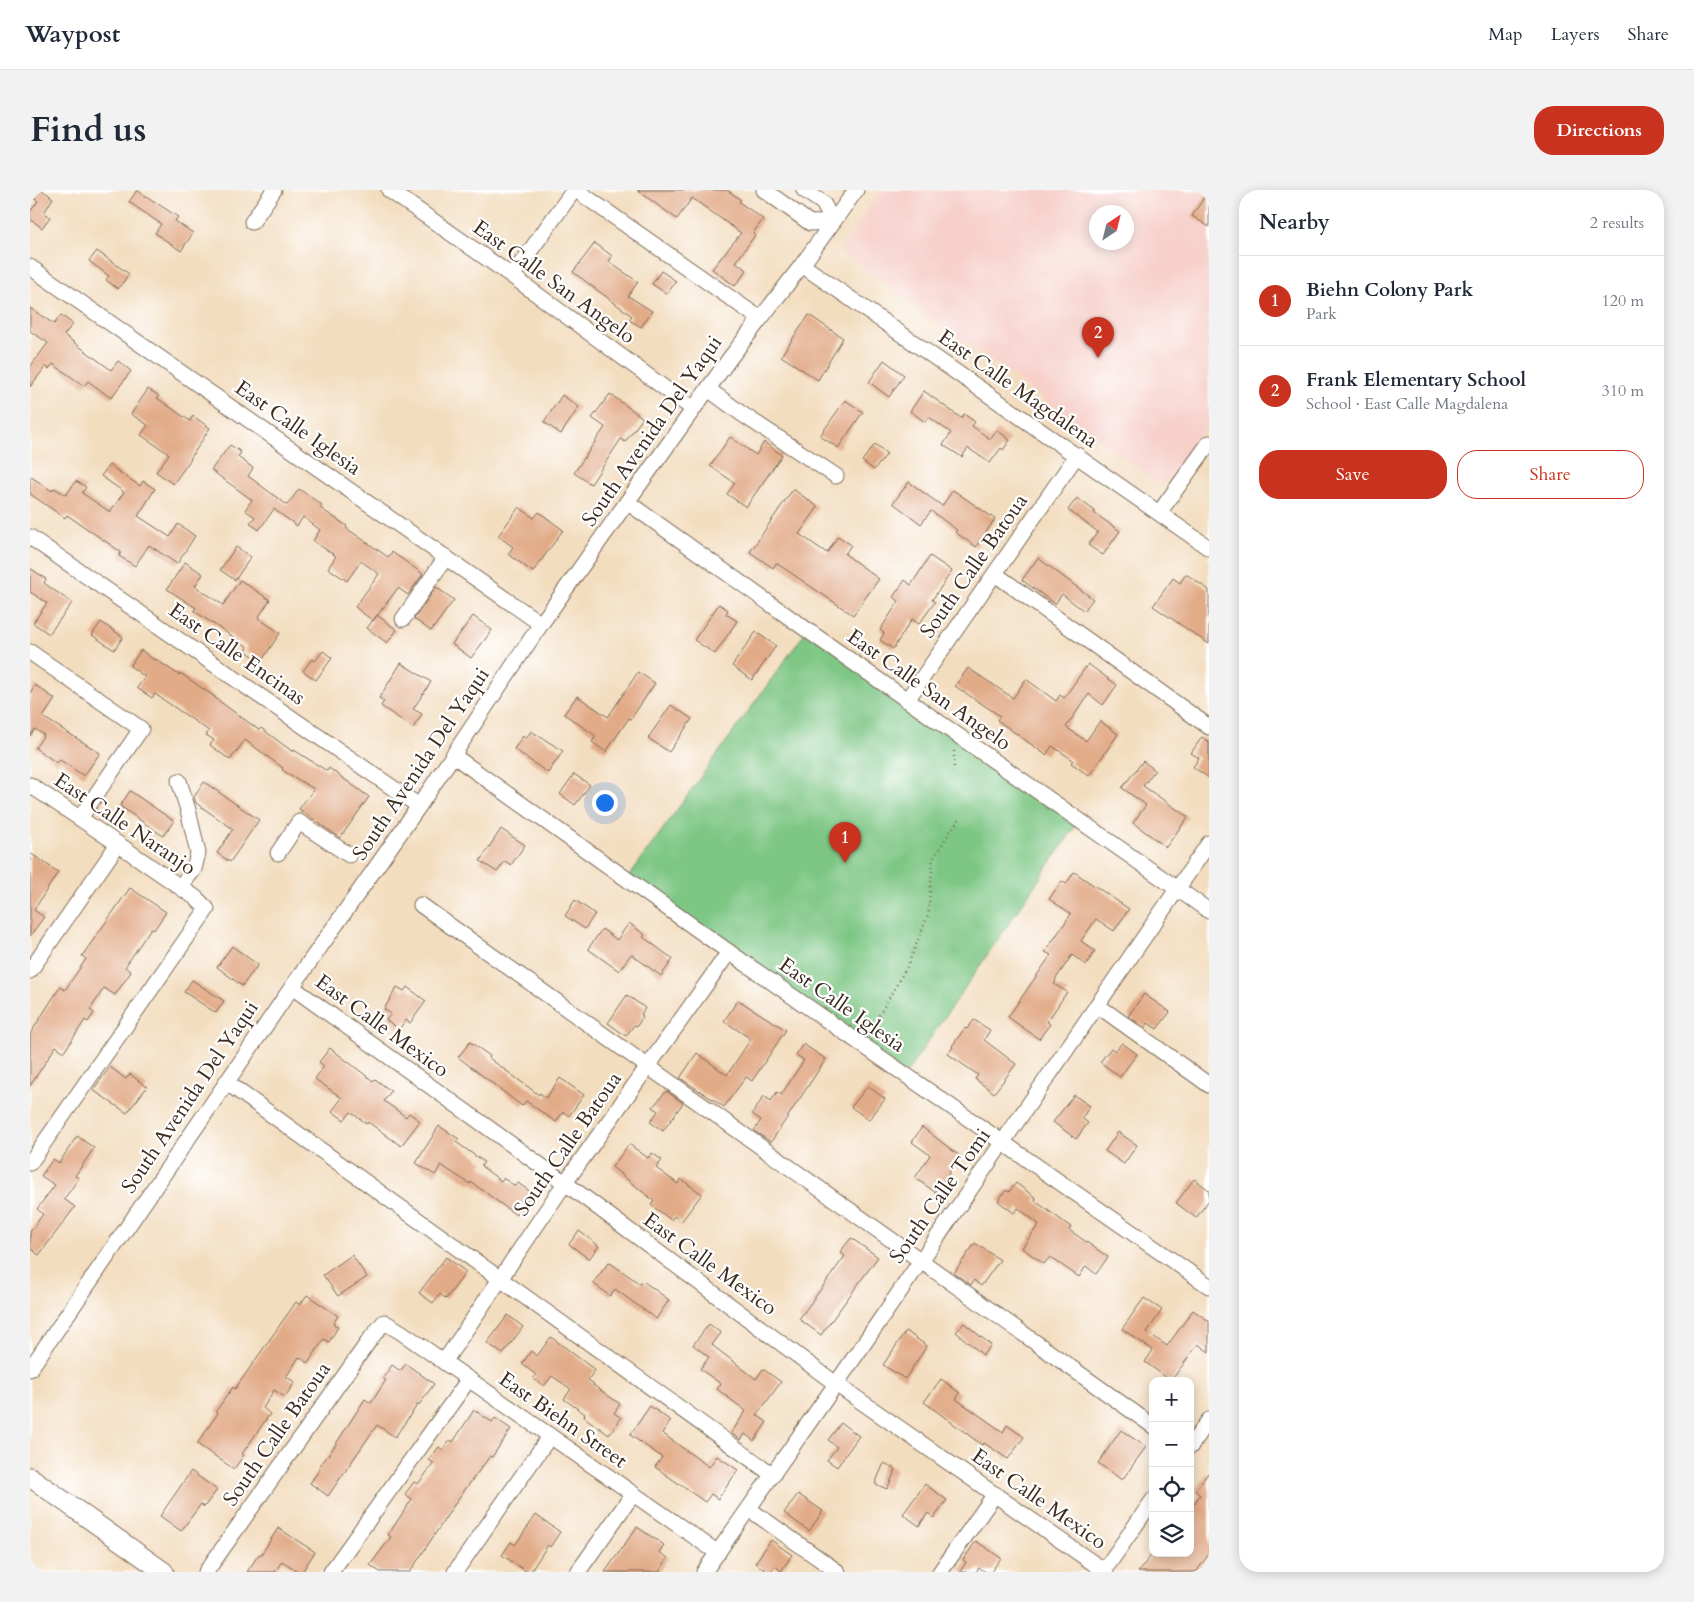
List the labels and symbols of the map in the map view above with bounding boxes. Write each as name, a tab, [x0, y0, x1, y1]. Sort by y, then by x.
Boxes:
north arrow	[1089, 205, 1134, 250]
street label: East Calle San Angelo	[467, 213, 641, 351]
pin: 2	[1082, 317, 1114, 358]
street label: East Calle Magdalena	[932, 323, 1104, 455]
street label: South Avenida Del Yaqui	[575, 330, 729, 532]
street label: East Calle Iglesia	[229, 374, 367, 482]
street label: South Calle Batoua	[913, 488, 1035, 644]
street label: East Calle Encinas	[163, 596, 311, 712]
street label: East Calle San Angelo	[841, 622, 1017, 758]
street label: South Avenida Del Yaqui	[346, 662, 497, 866]
street label: East Calle Naranjo	[48, 766, 202, 882]
your location	[592, 790, 618, 816]
pin: 1	[829, 822, 861, 863]
street label: East Calle Iglesia	[773, 951, 911, 1059]
street label: East Calle Mexico	[309, 968, 455, 1084]
street label: South Avenida Del Yaqui	[115, 995, 266, 1199]
street label: South Calle Batoua	[507, 1066, 629, 1222]
street label: South Calle Tomi	[883, 1123, 997, 1269]
street label: East Calle Mexico	[637, 1206, 783, 1322]
street label: South Calle Batoua	[216, 1356, 338, 1512]
street label: East Biehn Street	[493, 1365, 633, 1475]
street label: East Calle Mexico	[966, 1442, 1112, 1556]

